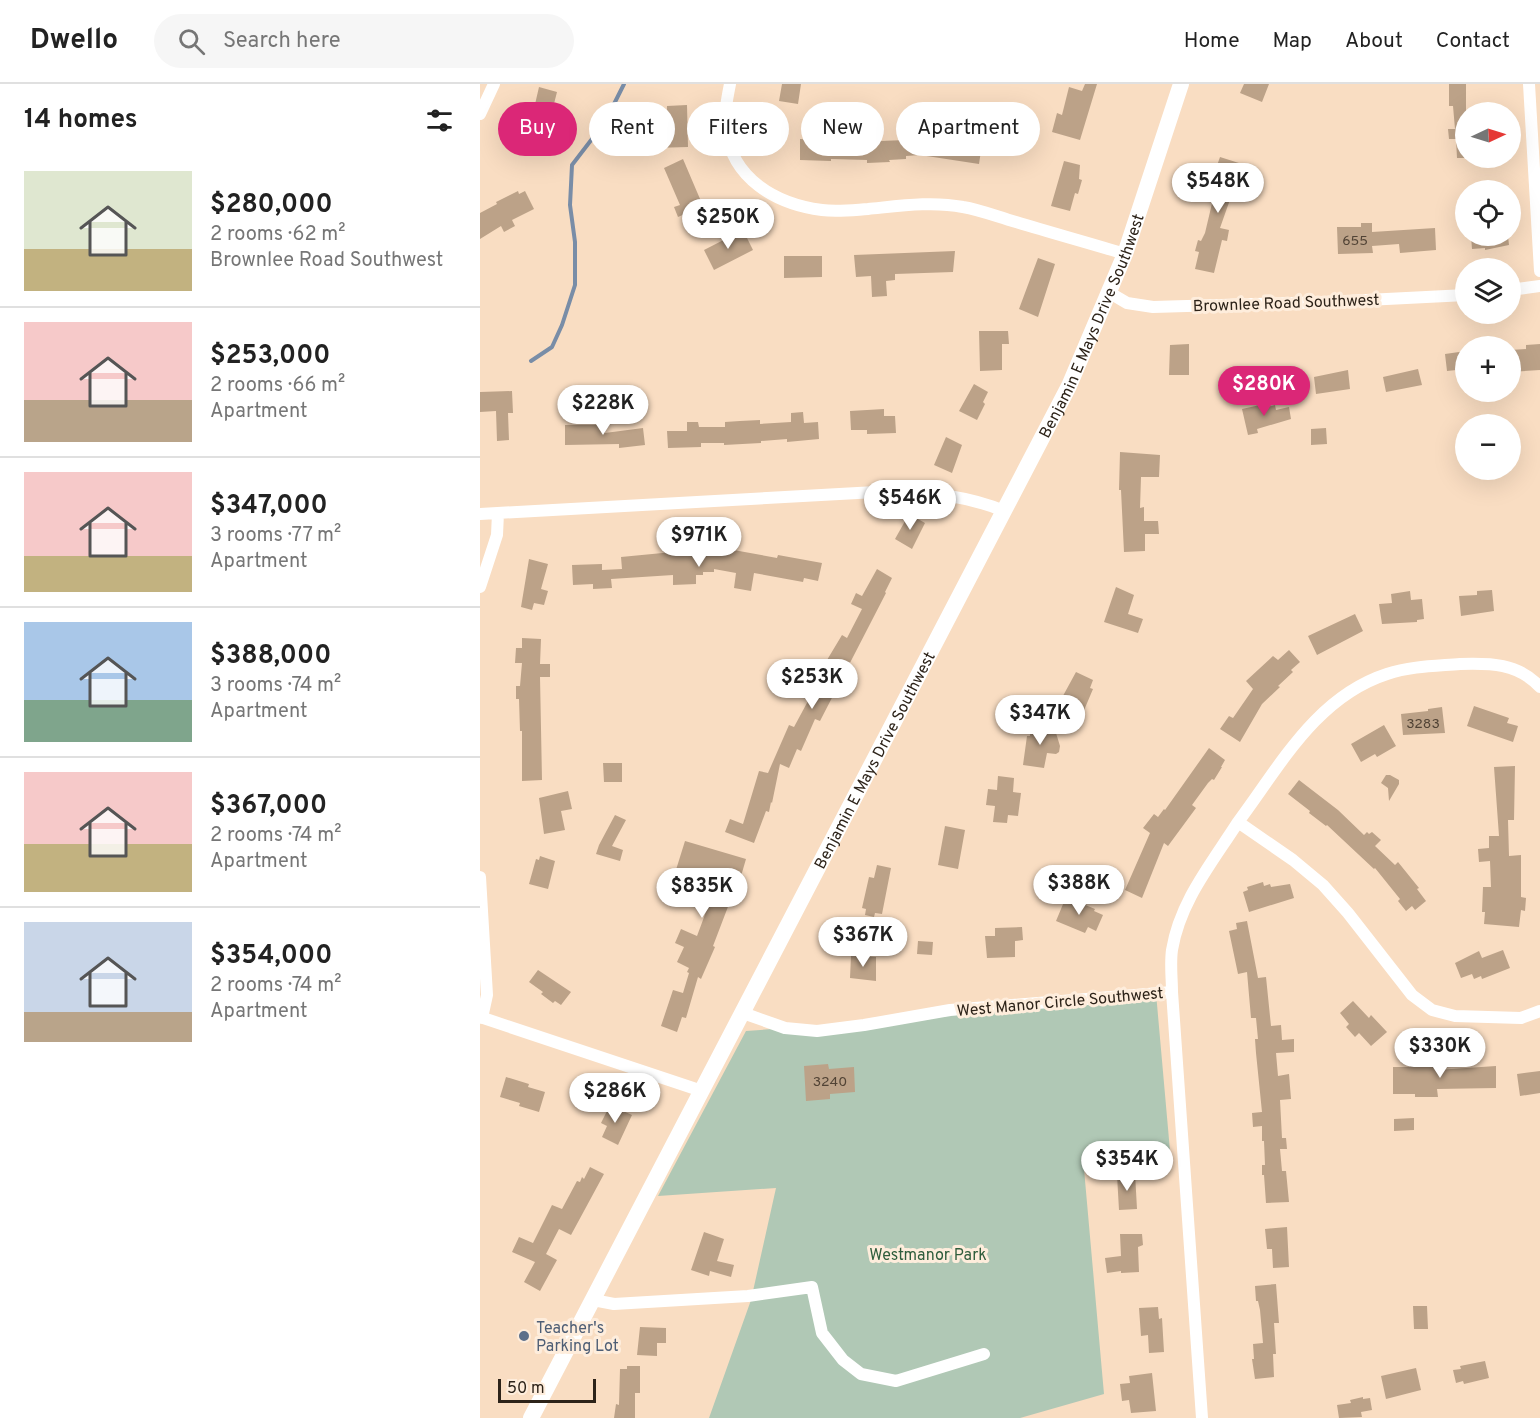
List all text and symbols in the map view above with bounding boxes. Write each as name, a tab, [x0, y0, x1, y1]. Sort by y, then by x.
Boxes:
search box	[154, 14, 574, 68]
text: Dwello	[30, 23, 118, 59]
icon: search	[175, 25, 208, 58]
text: Search here	[223, 28, 341, 55]
text: Home	[1184, 28, 1240, 55]
text: Map	[1273, 28, 1312, 55]
text: About	[1345, 28, 1403, 55]
text: Contact	[1436, 28, 1510, 55]
chip: Buy	[498, 102, 577, 156]
chip: Rent	[589, 102, 675, 156]
chip: Filters	[687, 102, 789, 156]
chip: New	[801, 102, 884, 156]
chip: Apartment	[896, 102, 1040, 156]
north arrow	[1455, 102, 1521, 168]
map controls	[1455, 102, 1521, 480]
text: 14 homes	[24, 104, 138, 137]
icon: filters	[423, 104, 456, 137]
pin: $548K	[1176, 163, 1260, 214]
text: $548K	[1186, 169, 1250, 195]
button: locate	[1455, 180, 1521, 246]
text: $280,000	[210, 189, 333, 222]
icon: home	[72, 195, 144, 267]
pin: $250K	[686, 199, 770, 250]
text: $250K	[696, 205, 760, 231]
street label: Benjamin E Mays Drive Southwest	[1036, 212, 1150, 442]
text: 2 rooms · 62 m²	[210, 222, 346, 248]
house number: 655	[1342, 233, 1368, 250]
text: Brownlee Road Southwest	[210, 248, 443, 274]
button: layers	[1455, 258, 1521, 324]
street label: Brownlee Road Southwest	[1192, 291, 1380, 317]
button: +	[1455, 336, 1521, 402]
text: $253,000	[210, 340, 330, 373]
icon: home	[72, 346, 144, 418]
pin: $280K	[1222, 366, 1306, 417]
text: $280K	[1232, 372, 1296, 398]
text: 2 rooms · 66 m²	[210, 373, 345, 399]
pin: $228K	[561, 385, 645, 436]
text: $228K	[571, 391, 635, 417]
text: Apartment	[210, 399, 308, 425]
button: −	[1455, 414, 1521, 480]
pin: $546K	[868, 480, 952, 531]
text: $546K	[878, 486, 942, 512]
text: $347,000	[210, 490, 328, 523]
icon: home	[72, 496, 144, 568]
pin: $971K	[657, 517, 741, 568]
text: 3 rooms · 77 m²	[210, 523, 341, 549]
text: $971K	[670, 523, 728, 549]
text: Apartment	[210, 549, 308, 575]
text: $388,000	[210, 640, 331, 673]
icon: home	[72, 646, 144, 718]
street label: Benjamin E Mays Drive Southwest	[811, 649, 941, 873]
pin: $253K	[770, 659, 854, 710]
text: $253K	[781, 665, 843, 691]
text: 3 rooms · 74 m²	[210, 673, 341, 699]
pin: $347K	[998, 695, 1082, 746]
text: Apartment	[210, 699, 308, 725]
text: $347K	[1009, 701, 1071, 727]
house number: 3283	[1406, 716, 1440, 733]
text: $367,000	[210, 790, 327, 823]
icon: home	[72, 796, 144, 868]
text: 2 rooms · 74 m²	[210, 823, 341, 849]
text: Apartment	[210, 849, 308, 875]
pin: $388K	[1037, 865, 1121, 916]
pin: $835K	[660, 868, 744, 919]
text: $388K	[1047, 871, 1111, 897]
text: $835K	[670, 874, 734, 900]
pin: $367K	[821, 917, 905, 968]
text: $367K	[832, 923, 894, 949]
text: $354,000	[210, 940, 332, 973]
icon: home	[72, 946, 144, 1018]
text: 2 rooms · 74 m²	[210, 973, 341, 999]
street label: West Manor Circle Southwest	[956, 984, 1164, 1022]
text: Apartment	[210, 999, 308, 1025]
pin: $330K	[1398, 1028, 1482, 1079]
text: $330K	[1408, 1034, 1472, 1060]
pin: $286K	[573, 1073, 657, 1124]
house number: 3240	[813, 1074, 847, 1091]
text: $286K	[583, 1079, 647, 1105]
pin: $354K	[1085, 1141, 1169, 1192]
text: $354K	[1095, 1147, 1159, 1173]
park label: Westmanor Park	[869, 1246, 987, 1266]
place label: Teacher's Parking Lot	[536, 1319, 619, 1357]
marker: Teacher's Parking Lot	[517, 1329, 531, 1343]
scale bar	[498, 1376, 596, 1404]
text: 50 m	[507, 1379, 545, 1399]

